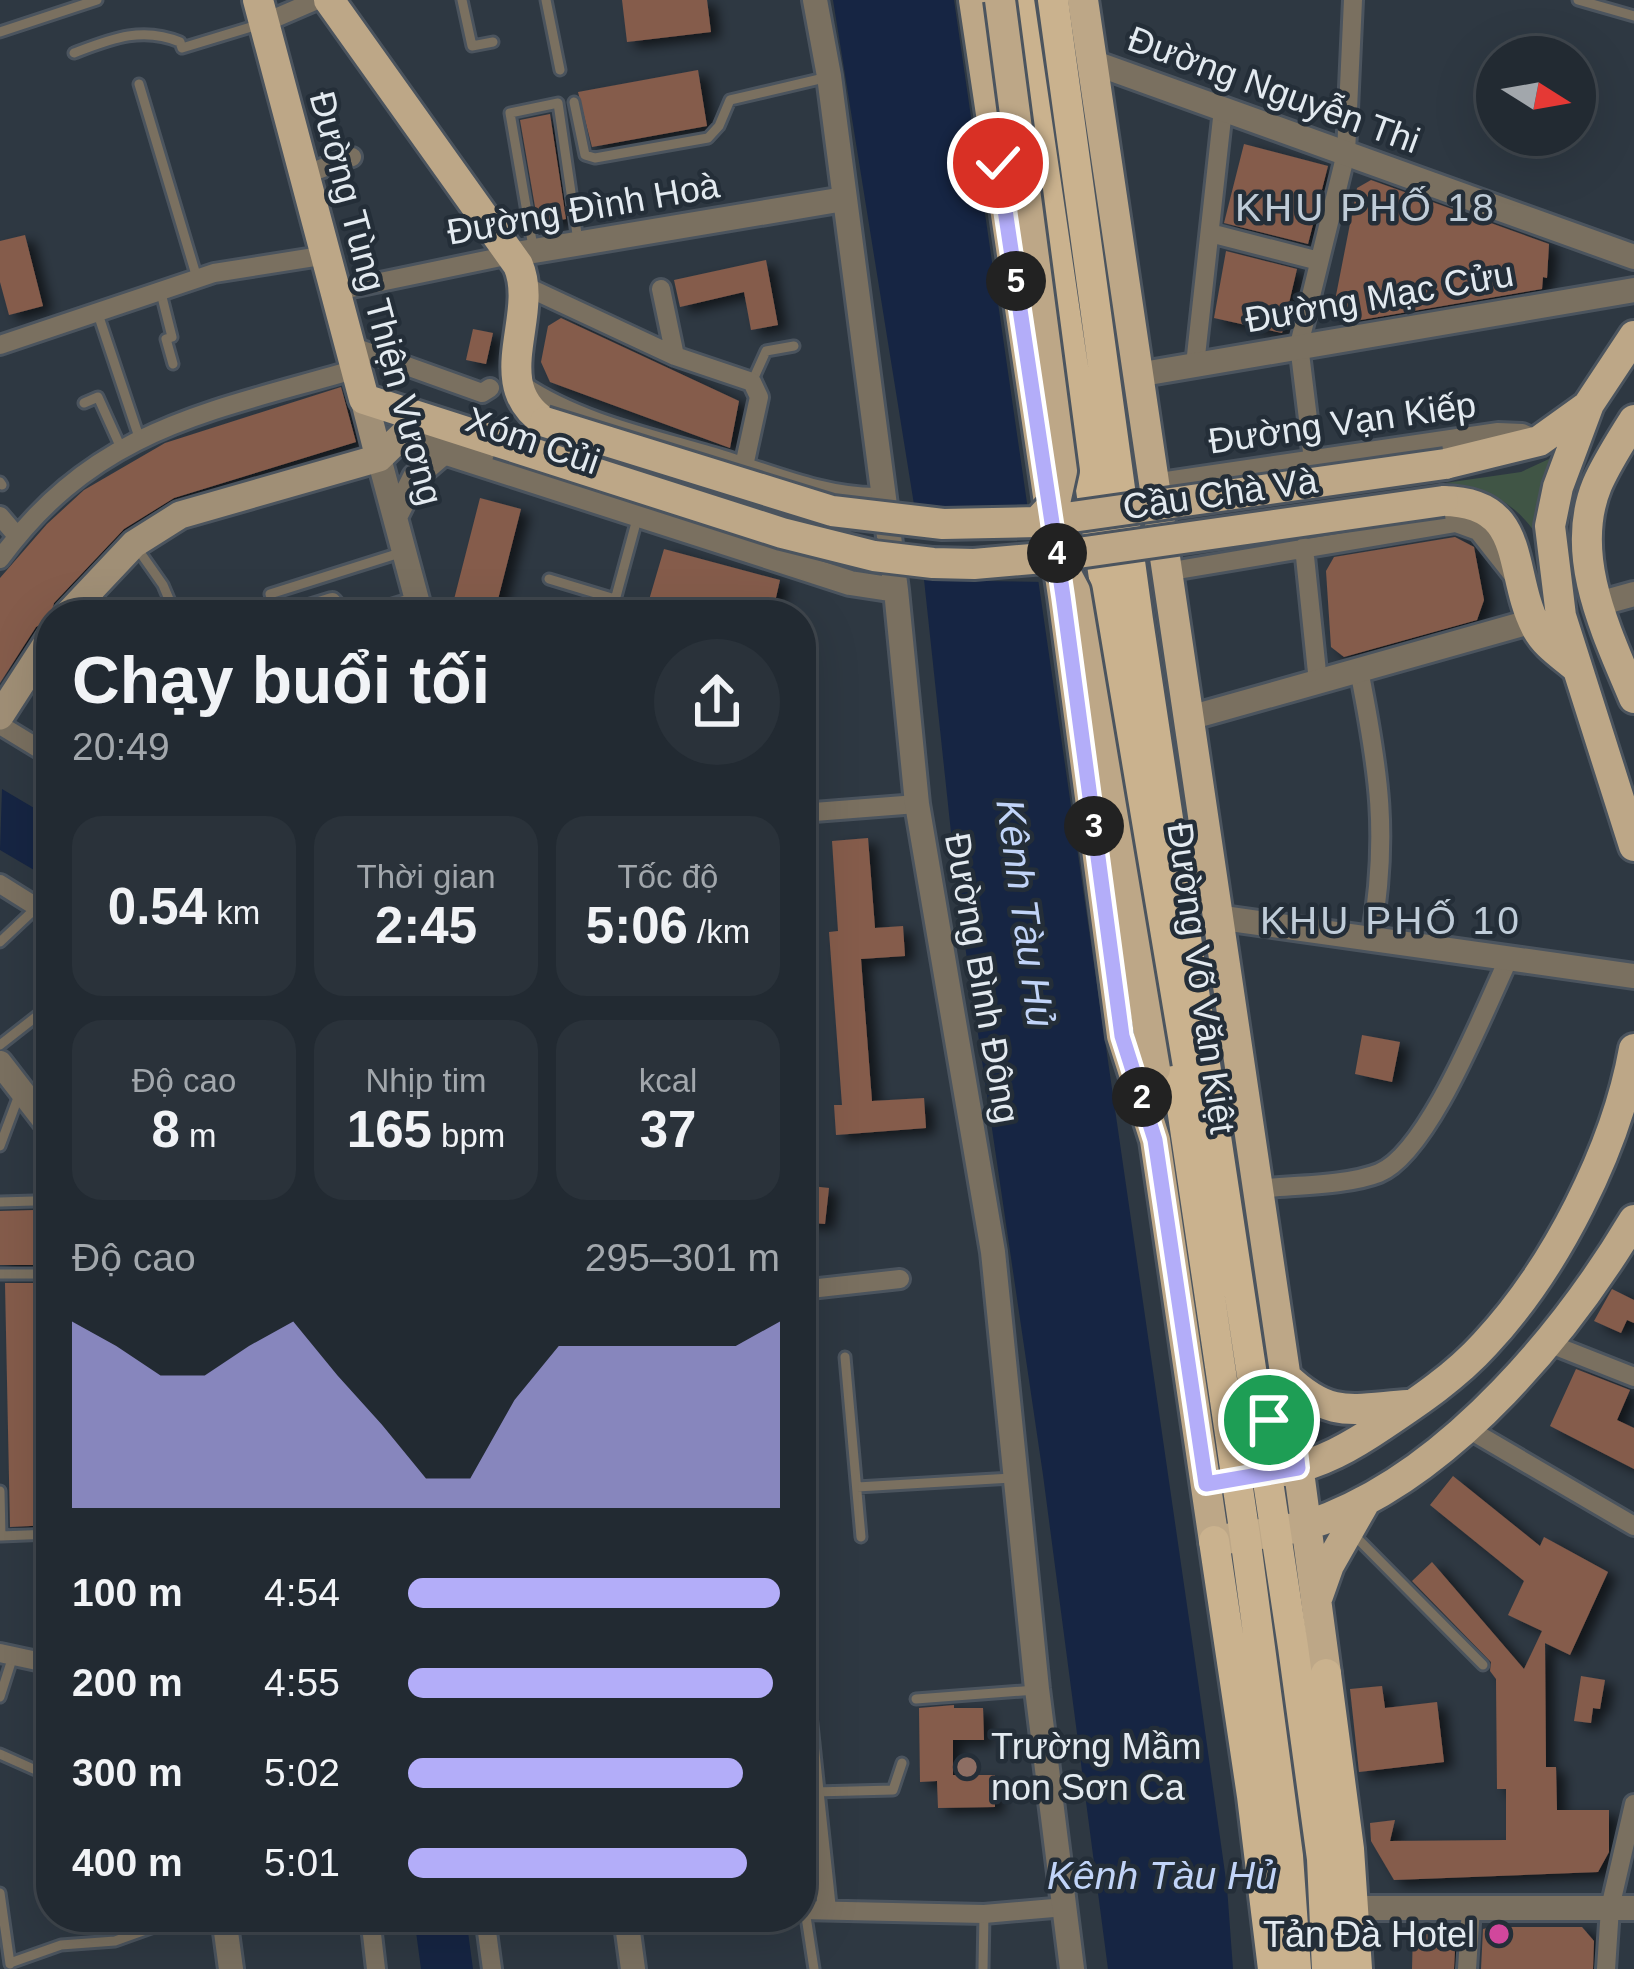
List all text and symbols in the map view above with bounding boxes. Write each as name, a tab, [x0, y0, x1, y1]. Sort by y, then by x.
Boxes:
street label: Đường Nguyễn Thi	[1122, 18, 1425, 161]
north arrow	[1476, 36, 1596, 156]
map controls	[1476, 36, 1596, 156]
street label: Đường Tùng Thiện Vương	[302, 87, 451, 509]
pin	[947, 112, 1049, 214]
icon: check	[965, 130, 1031, 196]
street label: Đường Đình Hoà	[444, 164, 723, 253]
district label: KHU PHỐ 18	[1235, 185, 1497, 229]
pin: 5	[986, 251, 1046, 311]
street label: Đường Mạc Cửu	[1242, 253, 1517, 340]
text: 5	[1007, 262, 1025, 299]
street label: Đường Vạn Kiếp	[1206, 383, 1479, 462]
street label: Xóm Củi	[461, 399, 605, 482]
street label: Cầu Chà Và	[1120, 459, 1321, 527]
pin: 4	[1027, 523, 1087, 583]
text: 4	[1048, 534, 1066, 571]
button: share	[654, 639, 780, 765]
text: Chạy buổi tối	[72, 643, 490, 717]
text: 20:49	[72, 725, 170, 768]
water label: Kênh Tàu Hủ	[988, 796, 1063, 1030]
pin: 3	[1064, 796, 1124, 856]
text: 3	[1085, 807, 1103, 844]
street label: Đường Võ Văn Kiệt	[1159, 820, 1244, 1136]
street label: Đường Bình Đông	[937, 830, 1028, 1126]
text: Thời gian	[356, 858, 496, 895]
text: Tốc độ	[618, 858, 718, 895]
text: 0.54	[108, 878, 207, 935]
text: km	[207, 894, 260, 931]
text: 2:45	[375, 897, 477, 954]
text: 5:06	[586, 897, 688, 954]
district label: KHU PHỐ 10	[1260, 898, 1522, 942]
text: /km	[688, 913, 750, 950]
text: Độ cao	[132, 1062, 236, 1099]
text: Nhịp tim	[365, 1062, 487, 1099]
text: kcal	[639, 1062, 697, 1099]
pin: 2	[1112, 1067, 1172, 1127]
text: 2	[1133, 1078, 1151, 1115]
text: 8	[151, 1101, 180, 1158]
text: 165	[347, 1101, 432, 1158]
text: 37	[640, 1101, 696, 1158]
text: m	[180, 1117, 217, 1154]
text: bpm	[432, 1117, 505, 1154]
text: Độ cao	[72, 1236, 196, 1279]
text: 295–301 m	[585, 1236, 780, 1279]
pin	[1218, 1369, 1320, 1471]
icon: arrive	[1236, 1387, 1302, 1453]
text: 100 m	[72, 1571, 183, 1614]
text: 4:54	[264, 1571, 340, 1614]
text: 200 m	[72, 1661, 183, 1704]
text: 4:55	[264, 1661, 340, 1704]
place label: Trường Mầm non Sơn Ca	[991, 1726, 1201, 1808]
text: 300 m	[72, 1751, 183, 1794]
text: 5:02	[264, 1751, 340, 1794]
marker: Trường Mầm non Sơn Ca	[954, 1754, 980, 1780]
text: 400 m	[72, 1841, 183, 1884]
text: 5:01	[264, 1841, 340, 1884]
water label: Kênh Tàu Hủ	[1047, 1854, 1277, 1897]
place label: Tản Đà Hotel	[1263, 1914, 1475, 1955]
marker: Tản Đà Hotel	[1486, 1921, 1512, 1947]

